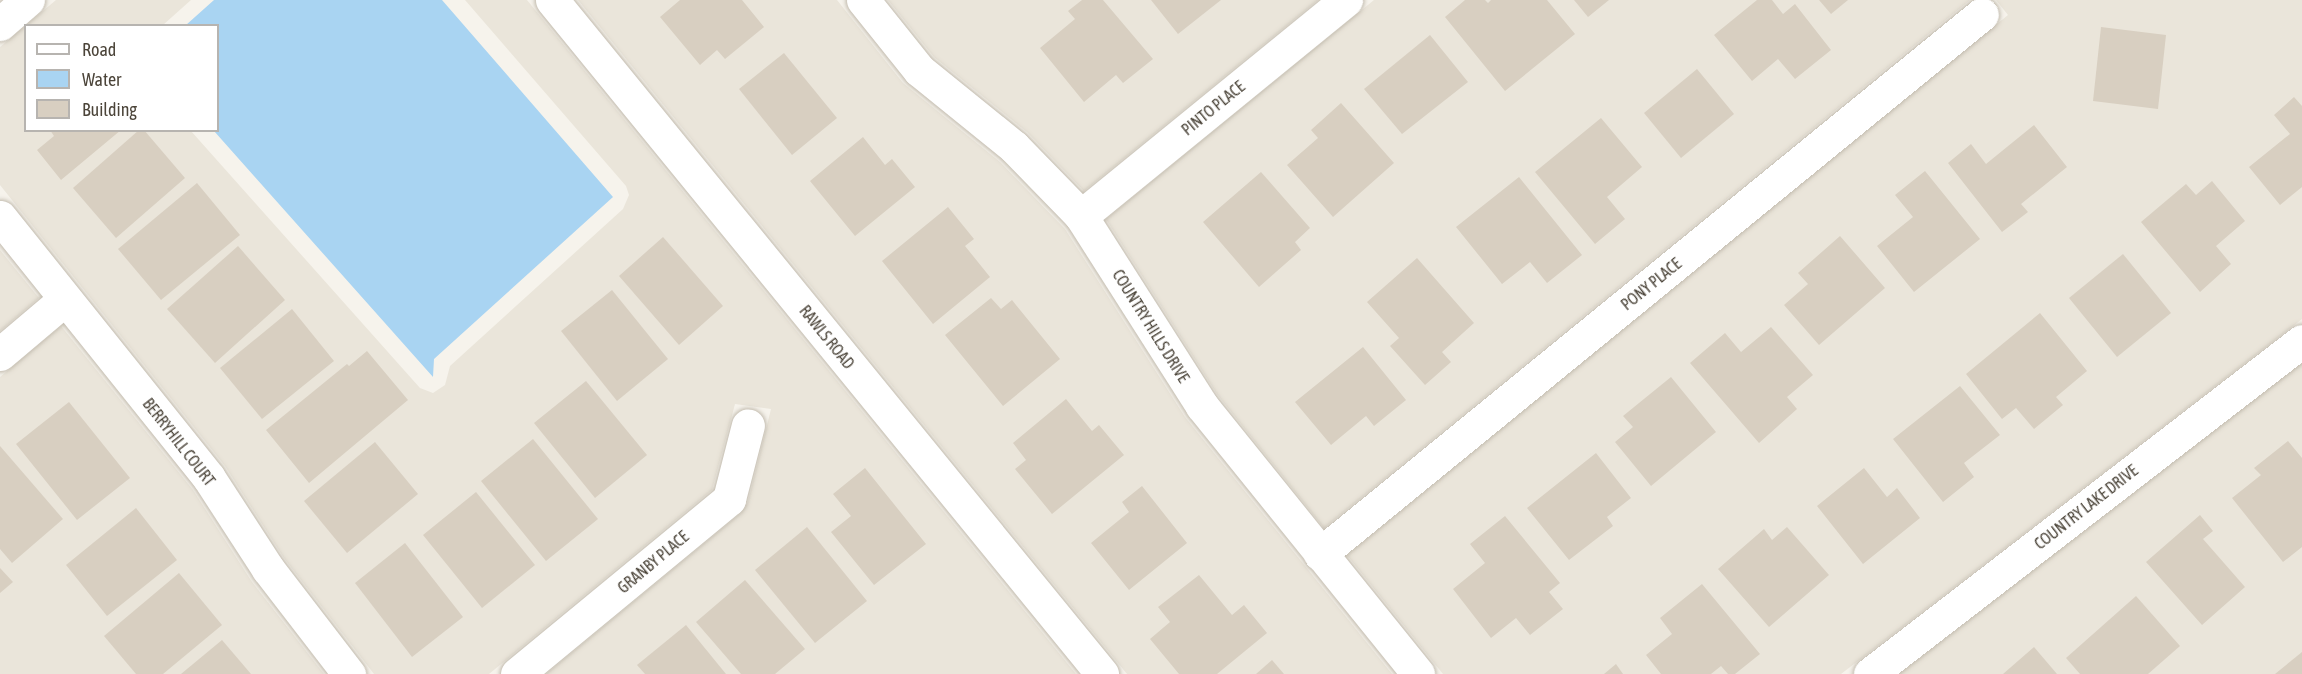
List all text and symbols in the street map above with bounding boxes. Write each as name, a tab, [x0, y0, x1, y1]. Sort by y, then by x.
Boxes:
legend	[24, 24, 219, 132]
text: Road	[82, 39, 116, 60]
text: Water	[82, 69, 121, 90]
street label: PINTO PLACE	[1178, 77, 1248, 139]
text: Building	[82, 99, 137, 120]
street label: PONY PLACE	[1617, 254, 1685, 314]
street label: COUNTRY HILLS DRIVE	[1109, 266, 1193, 386]
street label: RAWLS ROAD	[796, 301, 858, 373]
street label: BERRYHILL COURT	[139, 394, 219, 490]
street label: COUNTRY LAKE DRIVE	[2031, 461, 2141, 553]
street label: GRANBY PLACE	[614, 527, 692, 597]

